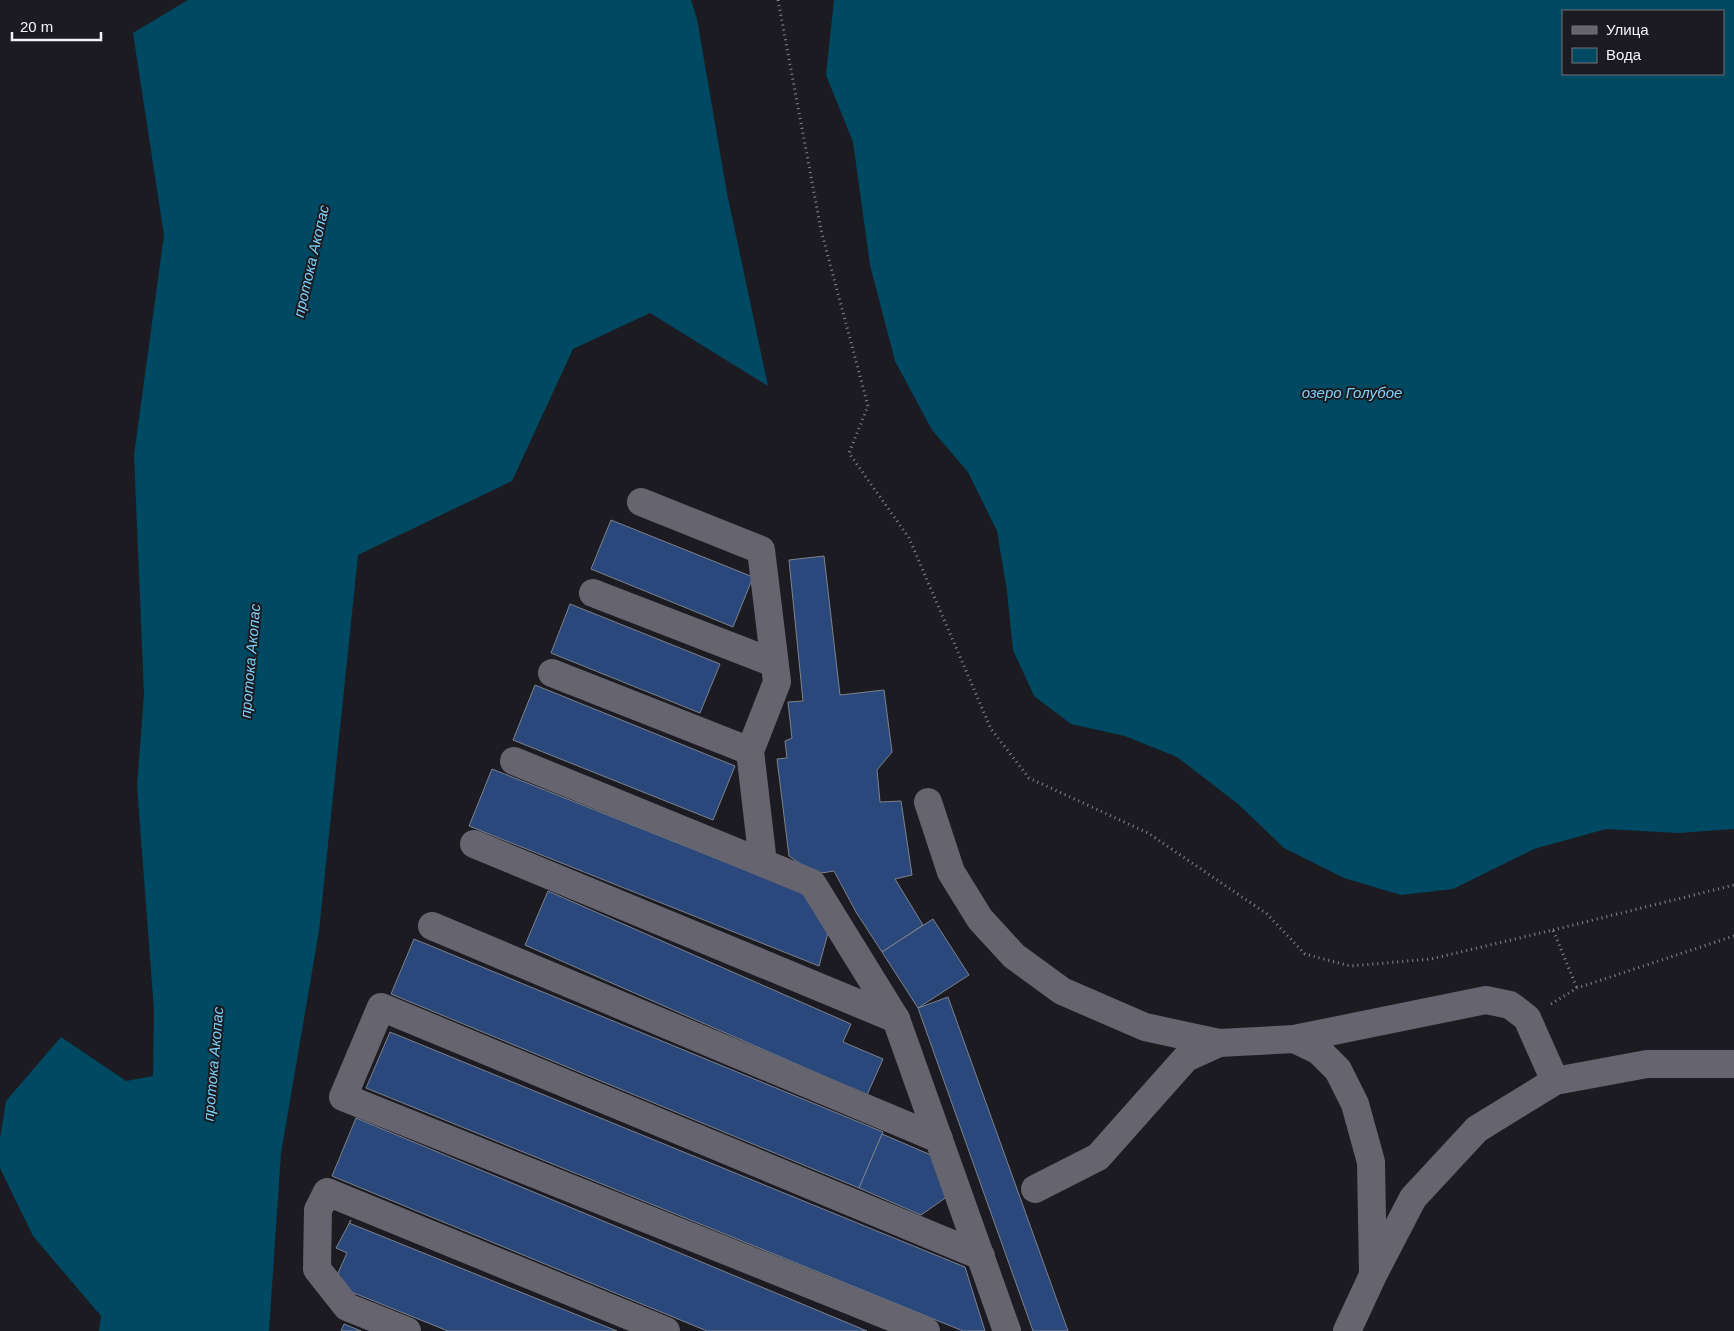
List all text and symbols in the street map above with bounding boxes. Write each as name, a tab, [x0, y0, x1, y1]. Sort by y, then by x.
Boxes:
scale bar	[12, 10, 101, 42]
legend	[1562, 10, 1724, 75]
text: 20 m	[20, 18, 53, 35]
text: Улица	[1606, 21, 1649, 38]
text: Вода	[1606, 46, 1642, 63]
water label: протока Акопас	[290, 203, 332, 319]
water label: озеро Голубое	[1302, 384, 1402, 401]
water label: протока Акопас	[237, 603, 264, 719]
water label: протока Акопас	[200, 1006, 227, 1122]

